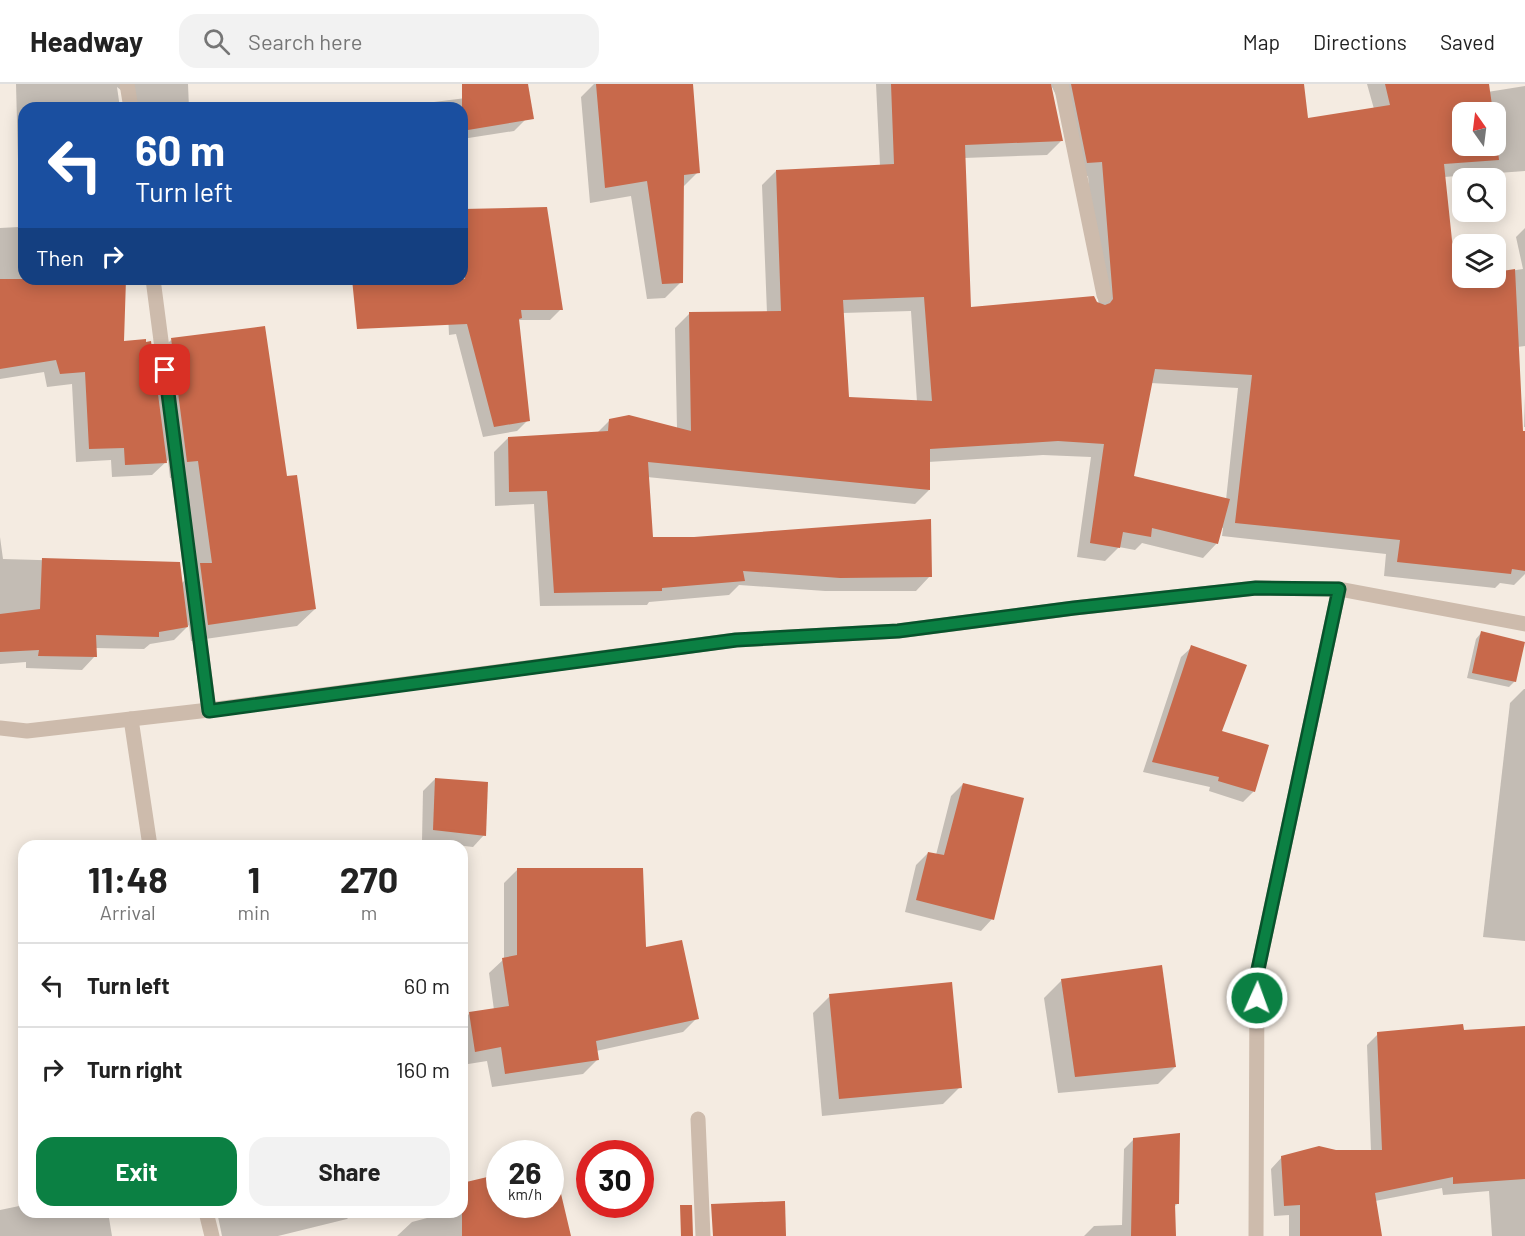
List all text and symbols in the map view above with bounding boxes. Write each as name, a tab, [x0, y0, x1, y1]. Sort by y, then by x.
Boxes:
search box	[179, 14, 599, 68]
text: Headway	[30, 24, 143, 58]
icon: search	[200, 25, 233, 58]
text: Search here	[248, 28, 362, 54]
text: Map	[1243, 29, 1280, 54]
text: Directions	[1313, 29, 1407, 54]
text: Saved	[1440, 29, 1495, 54]
north arrow	[1452, 102, 1506, 156]
map controls	[1452, 102, 1506, 288]
text: 60 m	[135, 124, 225, 174]
icon: left	[36, 126, 114, 204]
button: search	[1452, 168, 1506, 222]
text: Turn left	[135, 175, 233, 207]
button: layers	[1452, 234, 1506, 288]
icon: right	[96, 240, 129, 273]
text: Then	[36, 244, 84, 270]
pin	[139, 344, 190, 395]
icon: arrive	[148, 353, 181, 386]
text: 11:48	[88, 857, 168, 900]
text: 1	[247, 857, 260, 900]
text: 270	[340, 857, 398, 900]
text: Arrival	[100, 900, 156, 924]
text: min	[238, 900, 270, 924]
text: m	[361, 900, 377, 924]
position arrow	[1225, 966, 1289, 1030]
icon: left	[36, 969, 69, 1002]
text: Turn left	[87, 972, 170, 998]
text: 60 m	[404, 972, 450, 998]
icon: right	[36, 1053, 69, 1086]
text: Turn right	[87, 1056, 182, 1082]
text: 160 m	[396, 1056, 450, 1082]
button: Exit	[36, 1137, 237, 1206]
button: Share	[249, 1137, 450, 1206]
speed limit sign: 30	[576, 1140, 654, 1218]
text: 26	[509, 1154, 541, 1190]
text: km/h	[508, 1185, 542, 1203]

